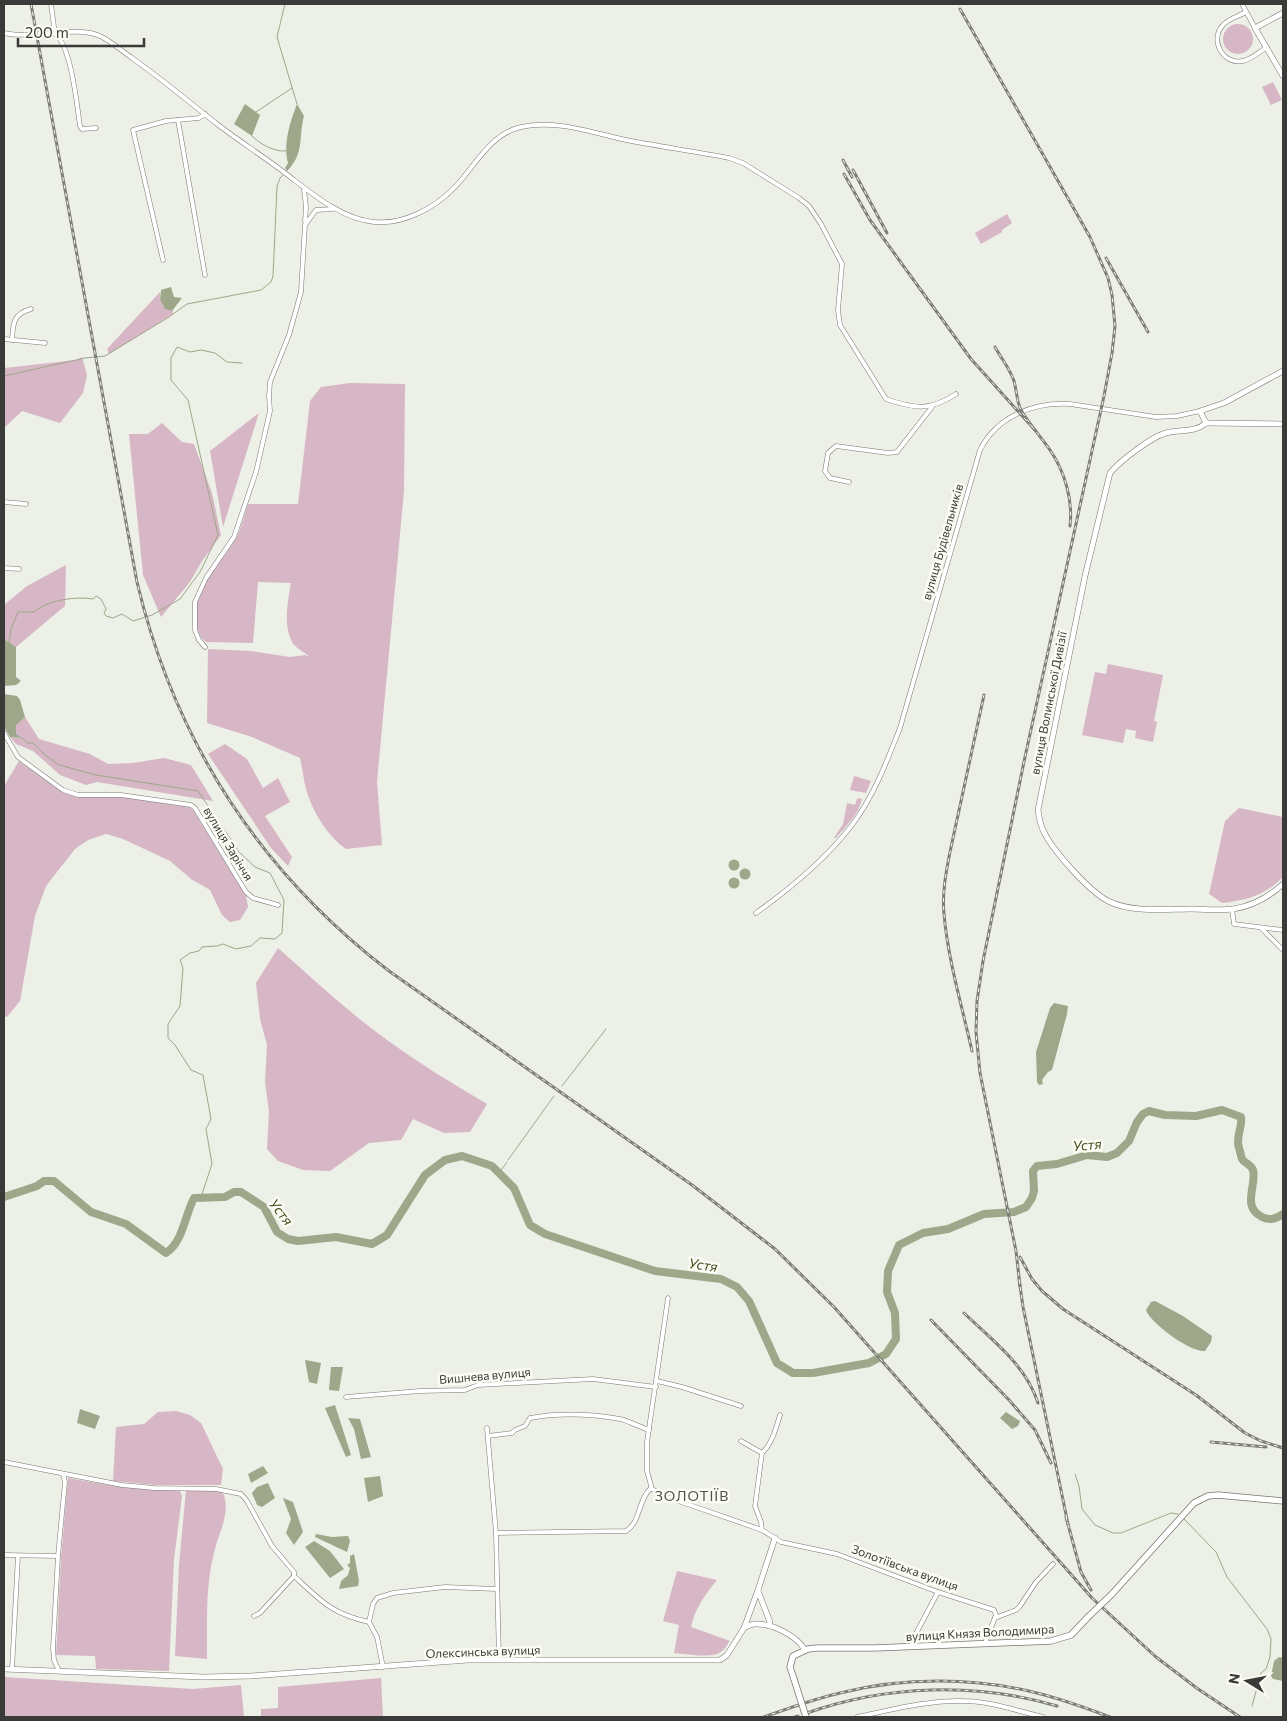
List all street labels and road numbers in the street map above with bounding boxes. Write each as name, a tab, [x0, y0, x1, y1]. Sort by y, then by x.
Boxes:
street label: вулиця Будівельників	[919, 482, 965, 601]
street label: вулиця Волинської Дивізії	[1027, 629, 1069, 776]
street label: вулиця Заріччя	[201, 804, 256, 883]
street label: Вишнева вулиця	[439, 1364, 531, 1386]
street label: Золотіївська вулиця	[850, 1541, 961, 1593]
street label: вулиця Князя Володимира	[905, 1621, 1054, 1643]
street label: Олексинська вулиця	[425, 1642, 541, 1660]

